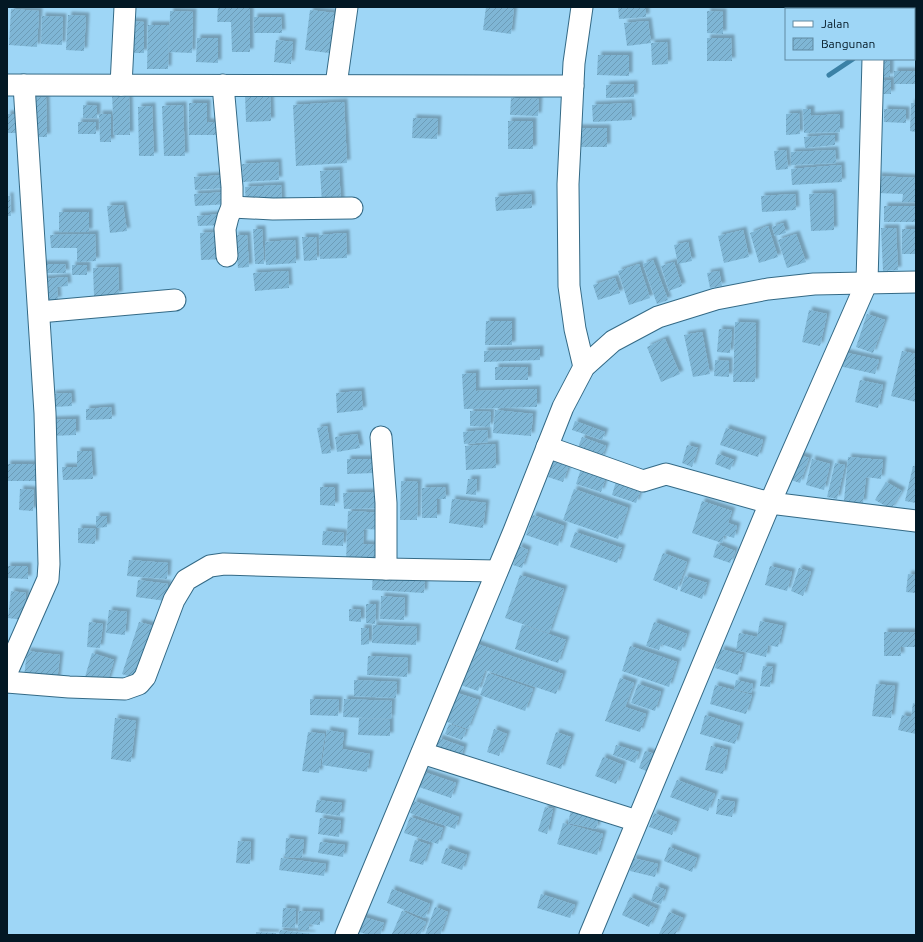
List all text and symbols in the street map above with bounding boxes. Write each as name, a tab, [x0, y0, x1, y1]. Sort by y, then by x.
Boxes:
legend	[785, 8, 915, 60]
text: Jalan	[821, 17, 849, 30]
text: Bangunan	[821, 37, 875, 50]

